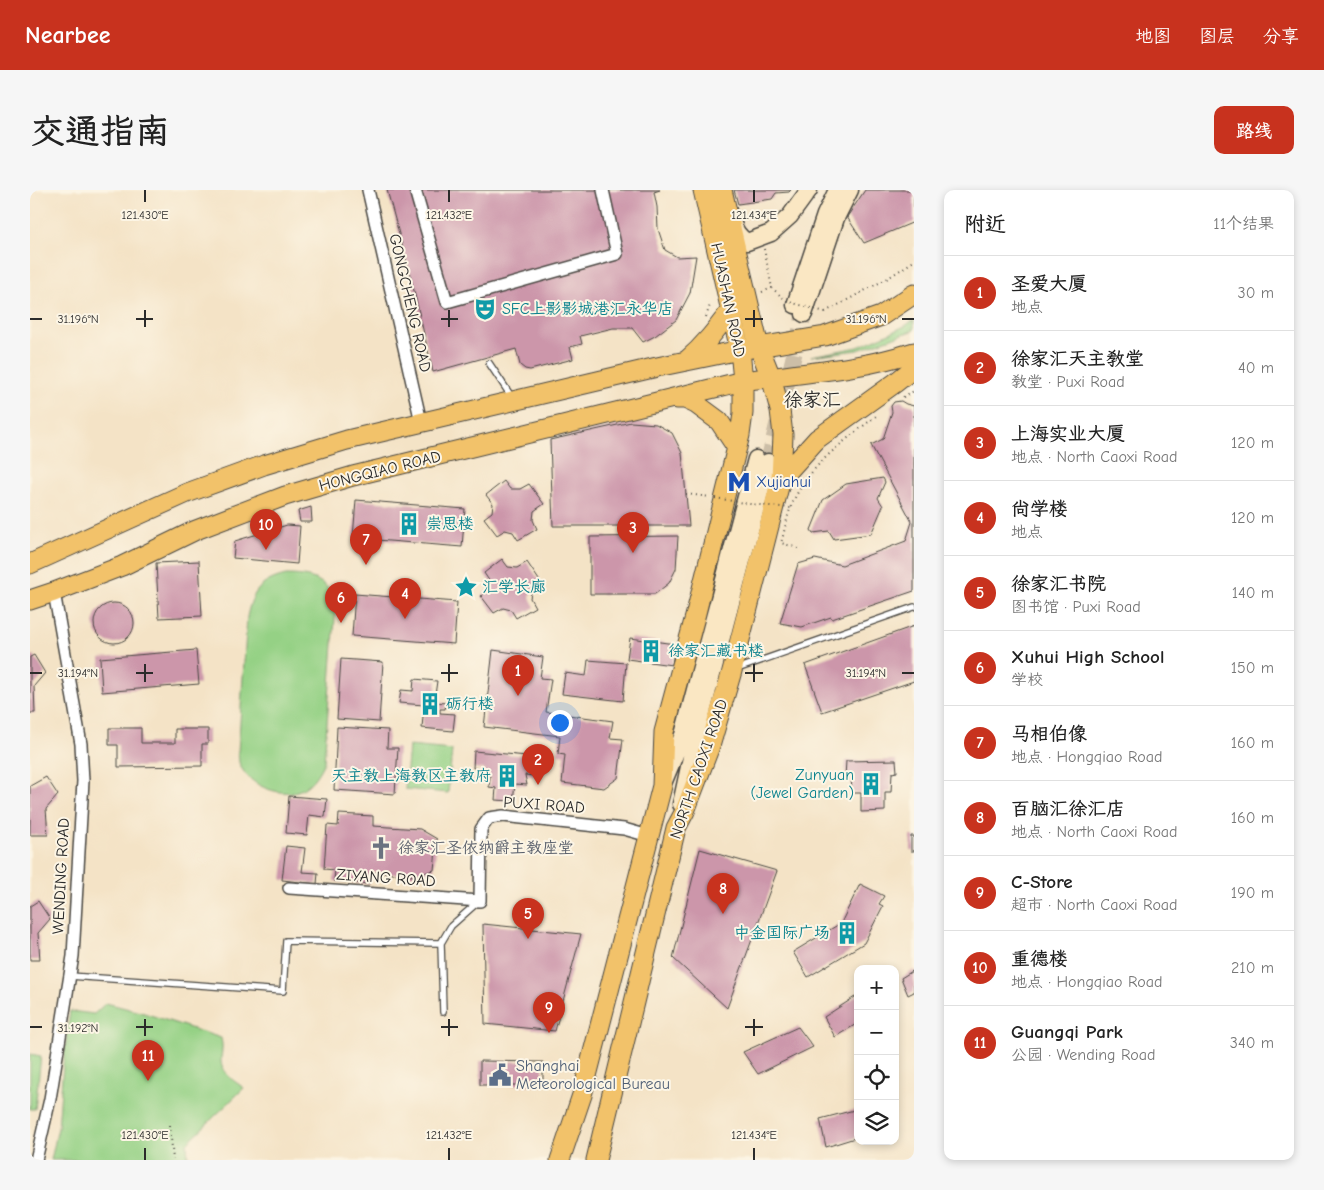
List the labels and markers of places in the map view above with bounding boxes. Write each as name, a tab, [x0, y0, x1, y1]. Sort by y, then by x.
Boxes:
theatre icon: SFC上影影城港汇永华店	[472, 296, 498, 322]
place label: SFC上影影城港汇永华店	[502, 300, 674, 318]
metro station icon: Xujiahui	[726, 469, 752, 495]
place label: Xujiahui	[756, 473, 811, 491]
pin: 10	[250, 509, 282, 550]
building icon: 崇思楼	[396, 511, 422, 537]
pin: 3	[617, 512, 649, 553]
place label: 崇思楼	[426, 515, 474, 533]
pin: 7	[350, 524, 382, 565]
place icon: 汇学长廊	[453, 574, 479, 600]
pin: 4	[389, 578, 421, 619]
place label: 汇学长廊	[482, 578, 546, 596]
pin: 6	[325, 582, 357, 623]
building icon: 徐家汇藏书楼	[638, 638, 664, 664]
place label: 徐家汇藏书楼	[668, 642, 764, 660]
pin: 1	[502, 655, 534, 696]
building icon: 砺行楼	[417, 691, 443, 717]
place label: 砺行楼	[446, 695, 494, 713]
pin: 2	[522, 744, 554, 785]
building icon: 天主教上海教区主教府	[494, 763, 520, 789]
place label: Zunyuan (Jewel Garden)	[751, 766, 854, 802]
place label: 天主教上海教区主教府	[331, 767, 491, 785]
building icon: Zunyuan (Jewel Garden)	[858, 771, 884, 797]
church icon: 徐家汇圣依纳爵主教座堂	[368, 835, 394, 861]
place label: 徐家汇圣依纳爵主教座堂	[398, 839, 574, 857]
pin: 8	[707, 873, 739, 914]
pin: 5	[512, 898, 544, 939]
building icon: 中金国际广场	[834, 920, 860, 946]
place label: 中金国际广场	[734, 924, 830, 942]
pin: 9	[533, 992, 565, 1033]
pin: 11	[132, 1040, 164, 1081]
place label: Shanghai Meteorological Bureau	[516, 1057, 670, 1093]
public building icon: Shanghai Meteorological Bureau	[487, 1062, 513, 1088]

